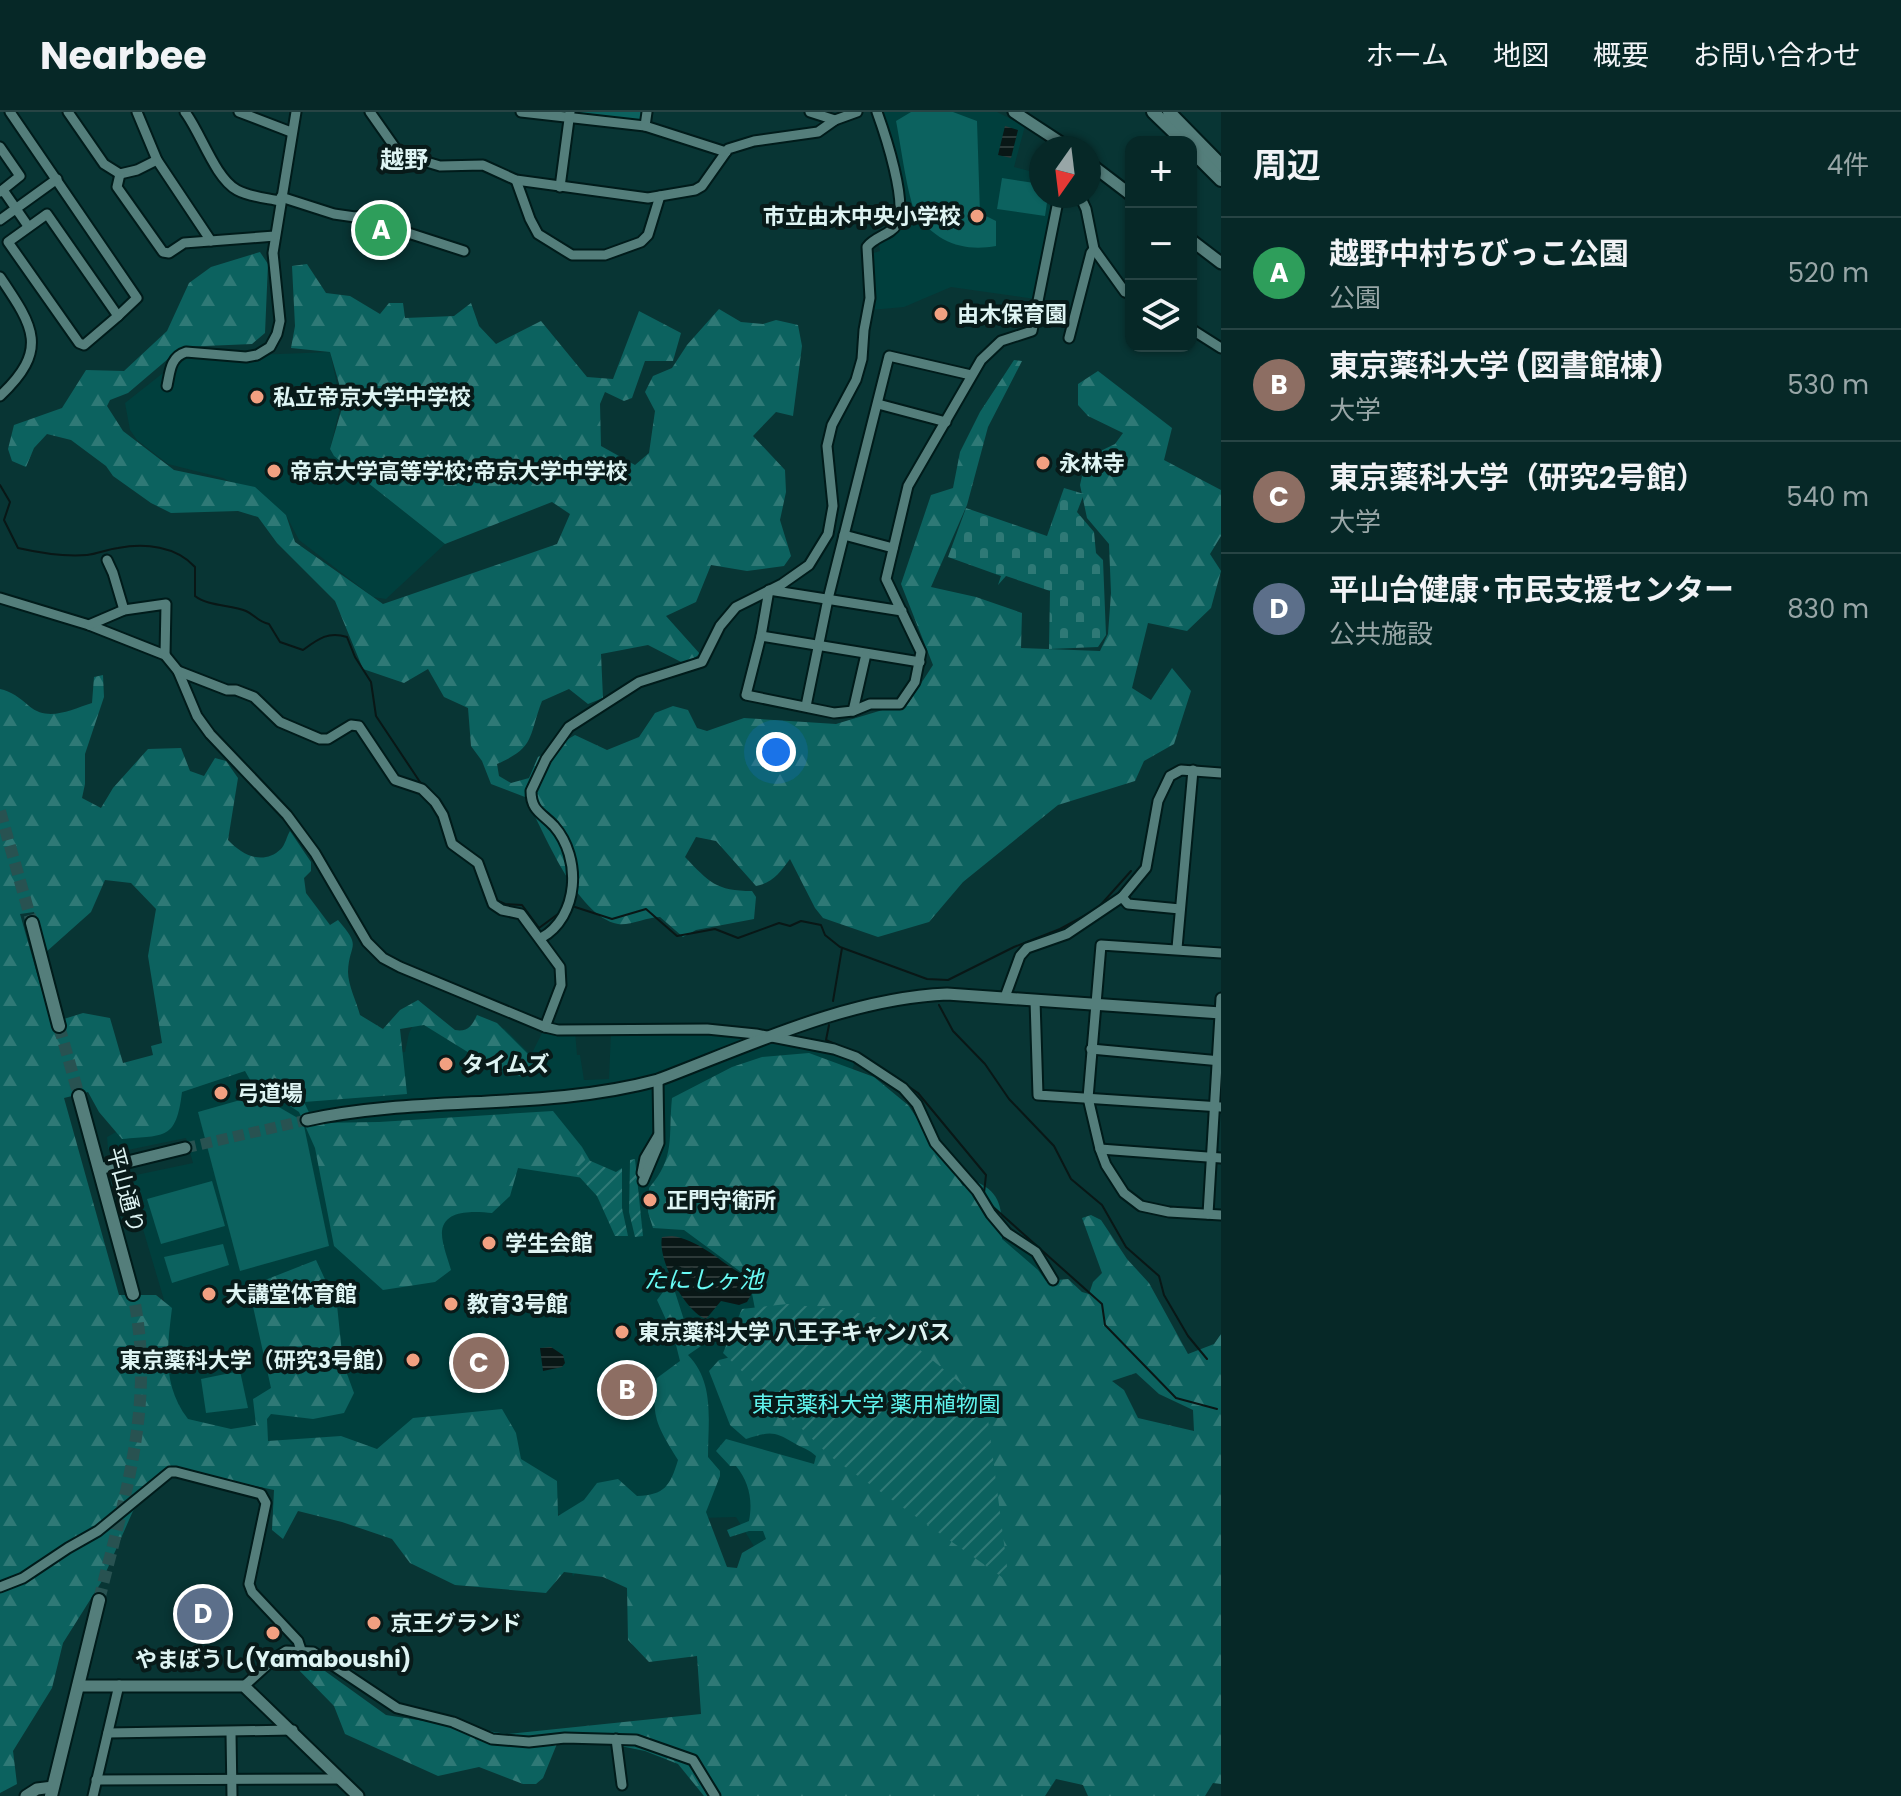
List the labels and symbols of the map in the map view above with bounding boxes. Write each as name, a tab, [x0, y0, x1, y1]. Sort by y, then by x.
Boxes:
north arrow	[1029, 136, 1101, 208]
district label: 越野	[380, 143, 428, 176]
pin: A	[355, 200, 407, 260]
place label: 市立由木中央小学校	[763, 201, 961, 232]
marker: 市立由木中央小学校	[968, 207, 986, 225]
place label: 由木保育園	[957, 299, 1067, 330]
marker: 由木保育園	[932, 305, 950, 323]
place label: 私立帝京大学中学校	[273, 382, 471, 413]
marker: 私立帝京大学中学校	[248, 388, 266, 406]
place label: 永林寺	[1059, 448, 1125, 479]
marker: 永林寺	[1034, 454, 1052, 472]
place label: 帝京大学高等学校;帝京大学中学校	[290, 456, 628, 487]
marker: 帝京大学高等学校;帝京大学中学校	[265, 462, 283, 480]
your location	[756, 732, 796, 772]
place label: タイムズ	[462, 1049, 550, 1080]
marker: タイムズ	[437, 1055, 455, 1073]
place label: 弓道場	[237, 1078, 303, 1109]
marker: 弓道場	[212, 1084, 230, 1102]
street label: 平山通り	[99, 1144, 152, 1237]
place label: 正門守衛所	[666, 1185, 776, 1216]
marker: 正門守衛所	[641, 1191, 659, 1209]
place label: 学生会館	[505, 1228, 593, 1259]
marker: 学生会館	[480, 1234, 498, 1252]
water label: たにしヶ池	[643, 1263, 765, 1296]
place label: 大講堂体育館	[225, 1279, 357, 1310]
marker: 大講堂体育館	[200, 1285, 218, 1303]
place label: 教育3号館	[467, 1289, 568, 1320]
marker: 教育3号館	[442, 1295, 460, 1313]
place label: 東京薬科大学 八王子キャンパス	[638, 1317, 951, 1348]
marker: 東京薬科大学 八王子キャンパス	[613, 1323, 631, 1341]
pin: C	[453, 1333, 505, 1393]
place label: 東京薬科大学（研究3号館）	[120, 1345, 397, 1376]
marker: 東京薬科大学（研究3号館）	[404, 1351, 422, 1369]
pin: B	[601, 1360, 653, 1420]
park label: 東京薬科大学 薬用植物園	[752, 1389, 1000, 1420]
pin: D	[177, 1584, 229, 1644]
place label: 京王グランド	[390, 1608, 522, 1639]
marker: 京王グランド	[365, 1614, 383, 1632]
marker: やまぼうし(Yamaboushi)	[264, 1624, 282, 1642]
place label: やまぼうし(Yamaboushi)	[135, 1644, 411, 1675]

